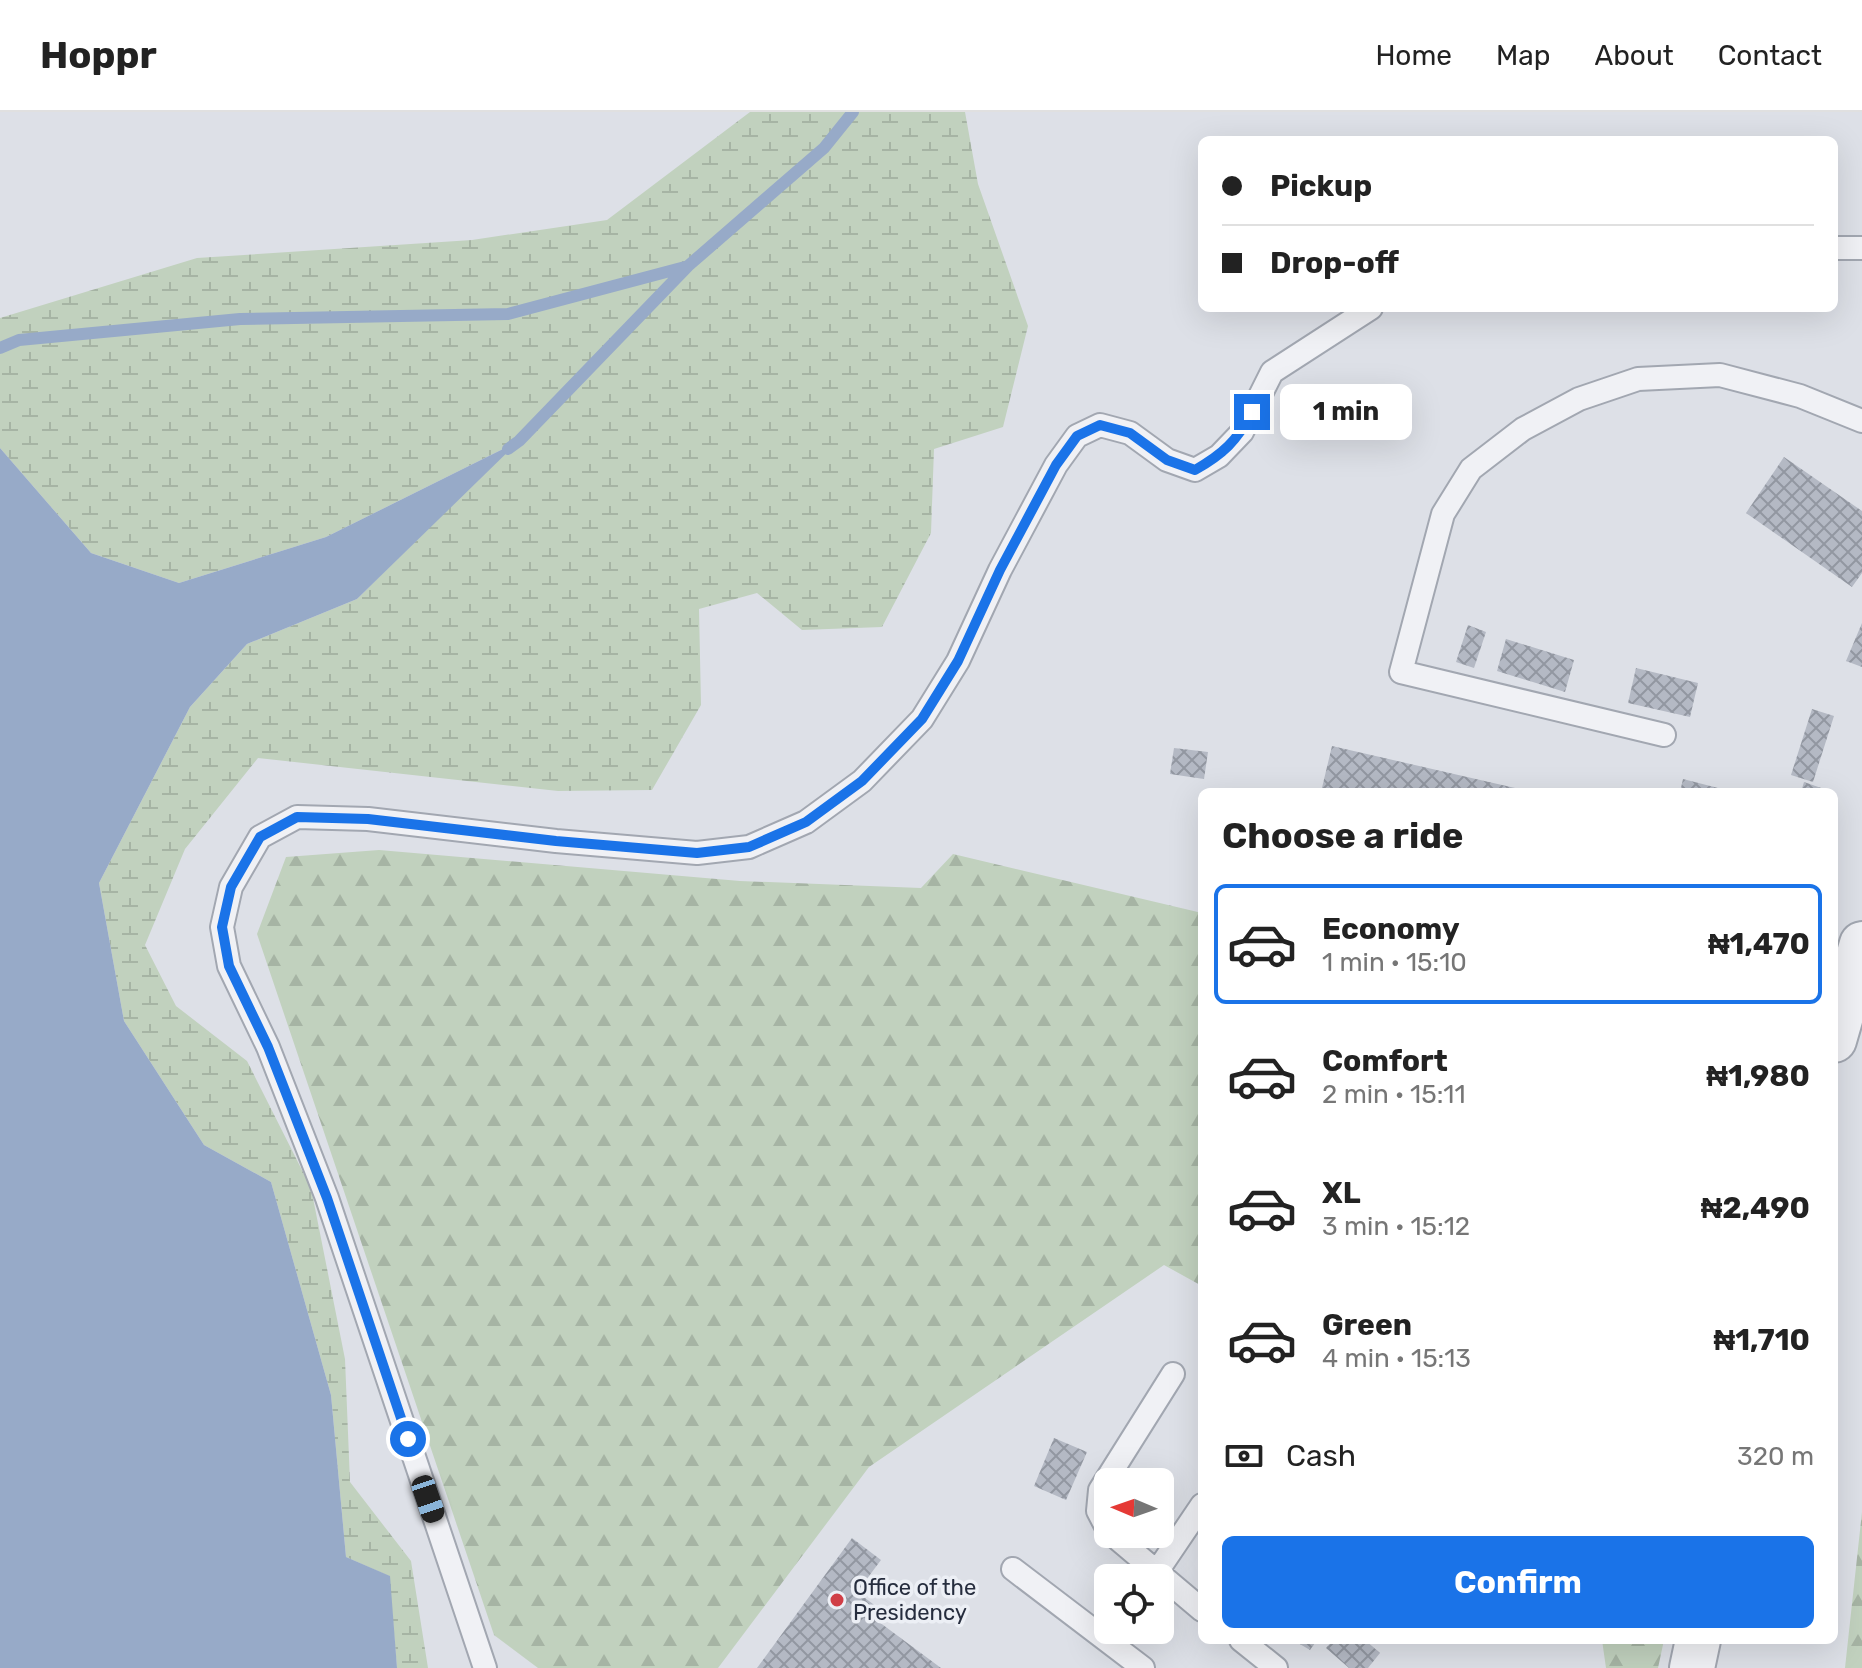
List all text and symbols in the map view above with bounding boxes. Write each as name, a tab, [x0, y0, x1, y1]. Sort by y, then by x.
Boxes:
text: Hoppr	[40, 32, 157, 78]
text: Home	[1375, 39, 1452, 72]
text: Map	[1496, 39, 1550, 72]
text: About	[1594, 39, 1674, 72]
text: Contact	[1718, 39, 1822, 72]
text: Pickup	[1270, 168, 1372, 204]
text: Drop-off	[1270, 245, 1399, 281]
callout: 1 min	[1280, 384, 1412, 440]
route end	[1234, 394, 1270, 430]
text: 1 min	[1313, 396, 1379, 427]
text: Choose a ride	[1222, 814, 1463, 857]
icon: car	[1226, 908, 1298, 980]
text: Economy	[1322, 911, 1460, 947]
text: ₦1,470	[1708, 926, 1810, 962]
text: 1 min · 15:10	[1322, 947, 1467, 978]
icon: car	[1226, 1040, 1298, 1112]
text: Comfort	[1322, 1043, 1448, 1079]
text: ₦1,980	[1706, 1058, 1810, 1094]
text: 2 min · 15:11	[1322, 1079, 1466, 1110]
icon: car	[1226, 1172, 1298, 1244]
text: XL	[1322, 1175, 1361, 1211]
text: ₦2,490	[1701, 1190, 1810, 1226]
text: 3 min · 15:12	[1322, 1211, 1470, 1242]
icon: car	[1226, 1304, 1298, 1376]
text: Green	[1322, 1307, 1412, 1343]
text: ₦1,710	[1714, 1322, 1810, 1358]
text: 4 min · 15:13	[1322, 1343, 1471, 1374]
route start	[390, 1421, 426, 1457]
icon: cash	[1222, 1434, 1266, 1478]
text: Cash	[1286, 1438, 1356, 1474]
text: 320 m	[1737, 1441, 1814, 1472]
north arrow	[1094, 1468, 1174, 1548]
map controls	[1094, 1468, 1174, 1644]
car	[409, 1472, 447, 1526]
button: Confirm	[1222, 1536, 1814, 1628]
button: locate	[1094, 1564, 1174, 1644]
place label: Office of the Presidency	[853, 1574, 976, 1626]
marker: Office of the Presidency	[828, 1591, 846, 1609]

